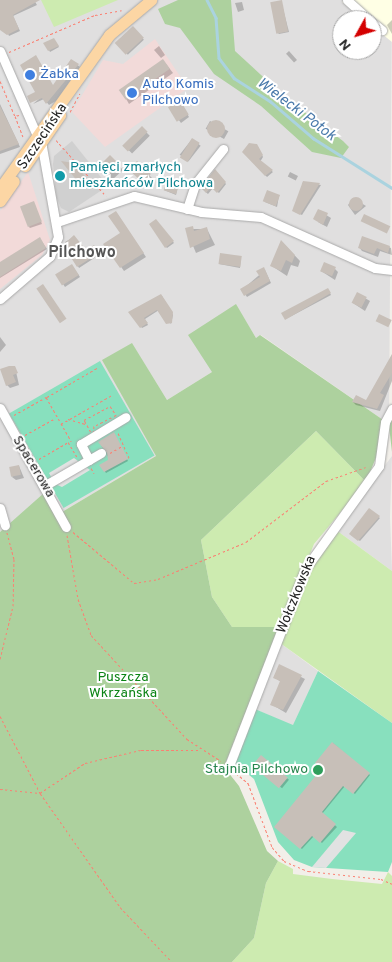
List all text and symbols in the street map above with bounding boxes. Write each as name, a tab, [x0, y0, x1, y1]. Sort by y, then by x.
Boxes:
north arrow	[332, 10, 382, 60]
text: N	[336, 35, 356, 53]
place label: Żabka	[40, 67, 79, 83]
marker: Żabka	[24, 69, 36, 81]
water label: Wielecki Potok	[253, 75, 339, 145]
place label: Auto Komis Pilchowo	[142, 77, 214, 110]
marker: Auto Komis Pilchowo	[126, 87, 138, 99]
street label: Szczecińska	[15, 101, 71, 173]
place label: Pamięci zmarłych mieszkańców Pilchowa	[70, 160, 213, 192]
marker: Pamięci zmarłych mieszkańców Pilchowa	[54, 170, 66, 182]
district label: Pilchowo	[48, 243, 116, 263]
street label: Spacerowa	[8, 433, 58, 501]
street label: Wołczkowska	[274, 554, 320, 636]
park label: Puszcza Wkrzańska	[89, 670, 157, 702]
place label: Stajnia Pilchowo	[205, 762, 308, 778]
marker: Stajnia Pilchowo	[312, 764, 324, 776]

